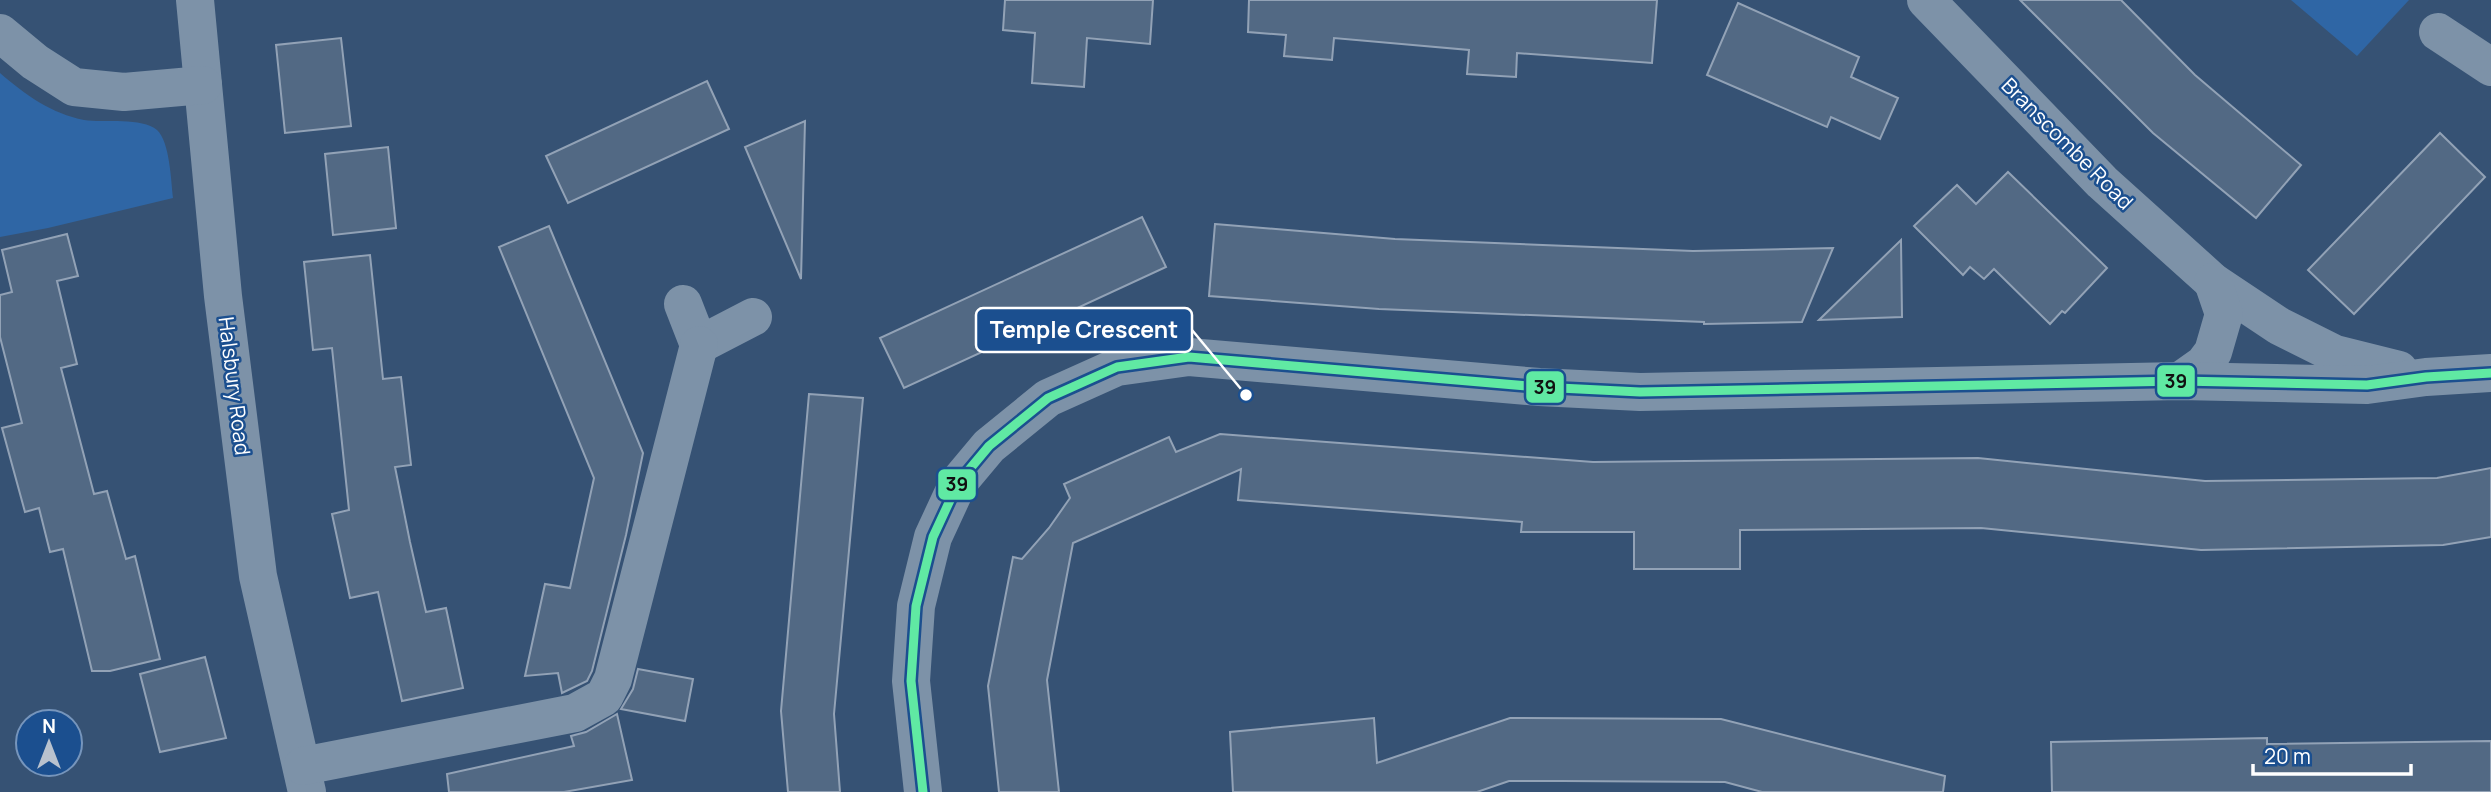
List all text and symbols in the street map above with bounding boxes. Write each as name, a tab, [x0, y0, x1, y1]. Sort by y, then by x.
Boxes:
street label: Branscombe Road	[1996, 71, 2140, 215]
callout: Temple Crescent	[976, 308, 1192, 352]
text: Temple Crescent	[990, 313, 1178, 345]
street label: Halsbury Road	[213, 315, 257, 457]
line badge: 39	[2156, 364, 2196, 398]
text: 39	[2165, 368, 2187, 394]
line badge: 39	[1525, 370, 1565, 404]
text: 39	[1534, 374, 1556, 400]
line badge: 39	[937, 468, 977, 501]
text: 39	[946, 471, 968, 497]
north arrow	[14, 708, 84, 778]
text: N	[42, 713, 56, 739]
scale bar	[2253, 732, 2410, 776]
text: 20 m	[2264, 742, 2311, 770]

